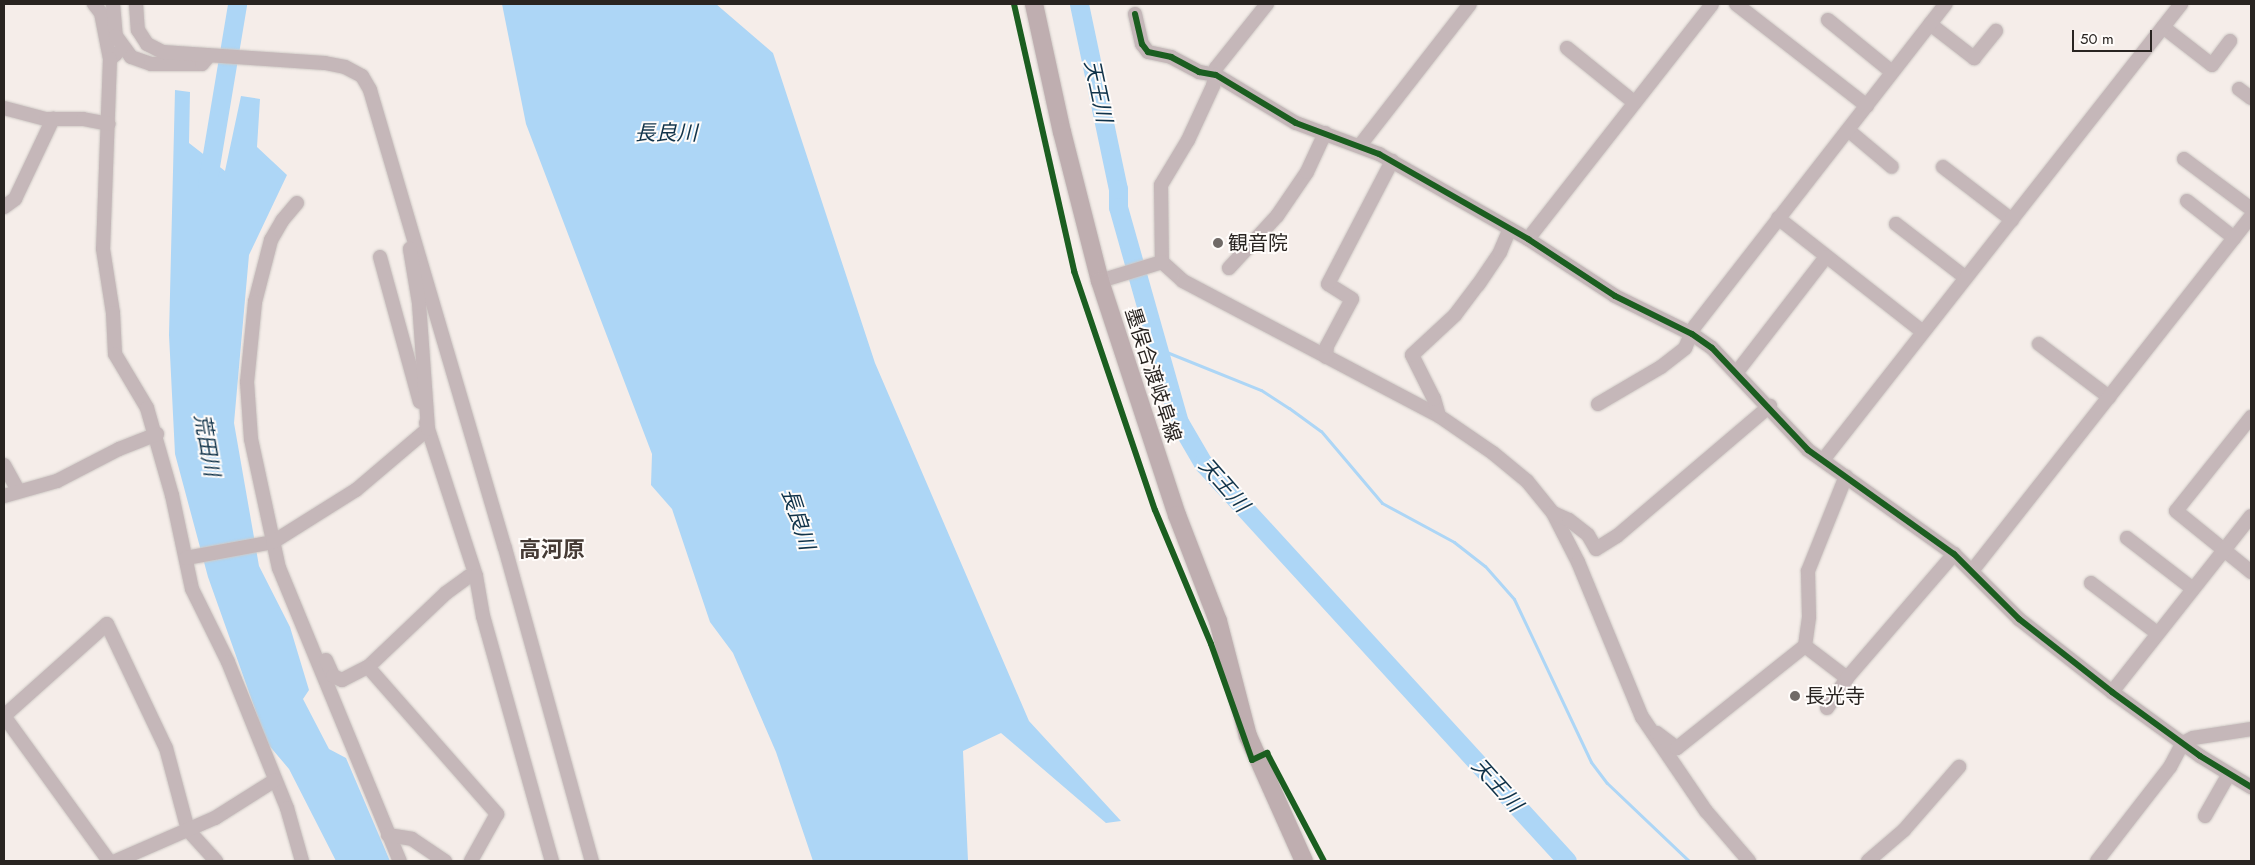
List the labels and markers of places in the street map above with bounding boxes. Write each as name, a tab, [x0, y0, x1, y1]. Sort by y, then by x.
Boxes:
place label: 観音院	[1228, 231, 1288, 255]
marker: 観音院	[1212, 237, 1224, 249]
place label: 長光寺	[1805, 684, 1865, 708]
marker: 長光寺	[1789, 690, 1801, 702]

